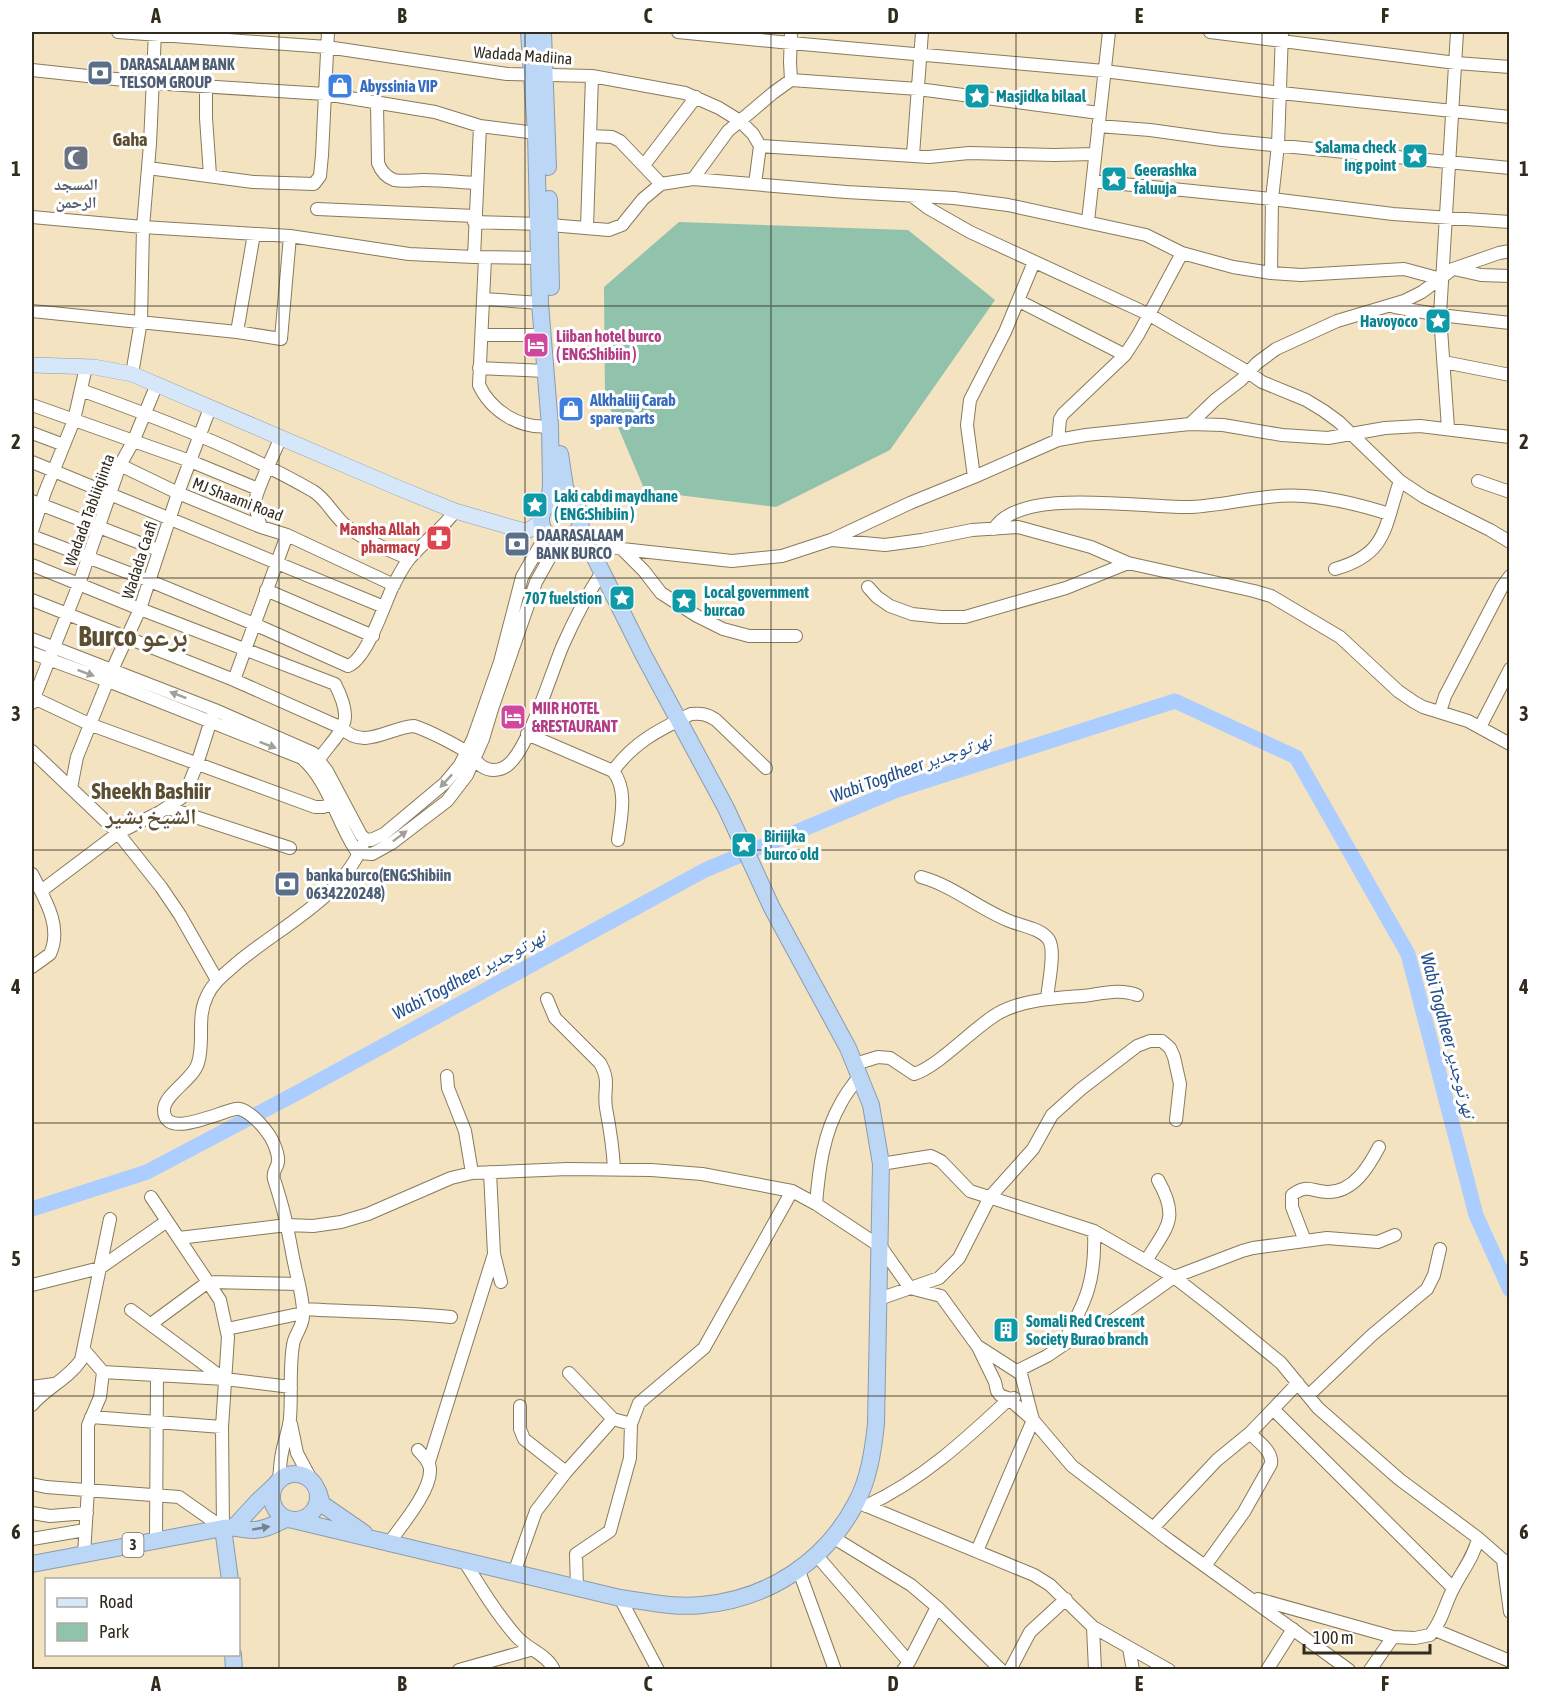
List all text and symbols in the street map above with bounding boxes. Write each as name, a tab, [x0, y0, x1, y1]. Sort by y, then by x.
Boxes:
text: A	[150, 4, 161, 27]
text: B	[397, 4, 407, 27]
text: C	[644, 4, 653, 27]
text: D	[887, 4, 899, 27]
text: E	[1135, 4, 1144, 27]
text: F	[1381, 4, 1389, 27]
street label: Wadada Madiina	[473, 43, 573, 67]
place label: DARASALAAM BANK TELSOM GROUP	[120, 55, 235, 91]
bank icon: DARASALAAM BANK TELSOM GROUP	[85, 58, 115, 88]
shop icon: Abyssinia VIP	[325, 71, 355, 101]
place label: Abyssinia VIP	[359, 77, 438, 95]
place icon: Masjidka bilaal	[962, 81, 992, 111]
place label: Masjidka bilaal	[996, 87, 1087, 105]
district label: Gaha	[112, 129, 148, 150]
place label: Salama check ing point	[1315, 138, 1397, 174]
place icon: Salama check ing point	[1400, 141, 1430, 171]
mosque icon: المسجد الرحمن	[61, 143, 91, 173]
text: 1	[11, 157, 21, 180]
text: 1	[1519, 157, 1529, 180]
place label: Geerashka faluuja	[1133, 161, 1197, 197]
place icon: Geerashka faluuja	[1099, 164, 1129, 194]
place label: المسجد الرحمن	[54, 175, 98, 212]
place icon: Havoyoco	[1423, 306, 1453, 336]
place label: Havoyoco	[1360, 312, 1418, 330]
place label: Liiban hotel burco ( ENG:Shibiin )	[556, 327, 662, 363]
hotel icon: Liiban hotel burco ( ENG:Shibiin )	[521, 330, 551, 360]
place label: Alkhaliij Carab spare parts	[589, 391, 676, 427]
shop icon: Alkhaliij Carab spare parts	[556, 394, 586, 424]
text: 2	[11, 430, 21, 453]
text: 2	[1519, 430, 1529, 453]
street label: Wadada Tabliiqiinta	[60, 451, 119, 569]
street label: MJ Shaami Road	[190, 474, 286, 524]
place label: Laki cabdi maydhane ( ENG:Shibiin )	[554, 487, 678, 523]
place icon: Laki cabdi maydhane ( ENG:Shibiin )	[520, 490, 550, 520]
street label: Wadada Caafi	[118, 519, 160, 601]
place label: Mansha Allah pharmacy	[340, 520, 420, 556]
pharmacy icon: Mansha Allah pharmacy	[424, 523, 454, 553]
place label: DAARASALAAM BANK BURCO	[536, 526, 624, 562]
bank icon: DAARASALAAM BANK BURCO	[502, 529, 532, 559]
place icon: 707 fuelstion	[607, 583, 637, 613]
place label: Local government burcao	[704, 583, 809, 619]
place icon: Local government burcao	[669, 586, 699, 616]
place label: 707 fuelstion	[524, 589, 602, 607]
district label: Burco برعو	[78, 620, 188, 653]
one-way arrow	[78, 668, 96, 678]
one-way arrow	[169, 690, 187, 700]
place label: MIIR HOTEL &RESTAURANT	[532, 699, 619, 735]
text: 3	[11, 702, 21, 725]
hotel icon: MIIR HOTEL &RESTAURANT	[498, 702, 528, 732]
text: 3	[1519, 702, 1529, 725]
water label: Wabi Togdheer نهر توجدير	[827, 727, 997, 807]
one-way arrow	[259, 740, 277, 750]
one-way arrow	[440, 773, 453, 788]
district label: Sheekh Bashiir الشيخ بشير	[92, 778, 211, 831]
place label: Biriijka burco old	[764, 827, 819, 863]
place icon: Biriijka burco old	[729, 830, 759, 860]
one-way arrow	[393, 831, 408, 843]
place label: banka burco(ENG:Shibiin 0634220248)	[306, 866, 451, 902]
bank icon: banka burco(ENG:Shibiin 0634220248)	[272, 869, 302, 899]
water label: Wabi Togdheer نهر توجدير	[389, 924, 552, 1024]
water label: Wabi Togdheer نهر توجدير	[1416, 950, 1481, 1123]
text: 4	[10, 975, 21, 998]
text: 4	[1518, 975, 1529, 998]
text: 5	[11, 1247, 21, 1270]
text: 5	[1519, 1247, 1529, 1270]
place label: Somali Red Crescent Society Burao branch	[1026, 1312, 1148, 1348]
building icon: Somali Red Crescent Society Burao branch	[991, 1315, 1021, 1345]
text: 6	[11, 1520, 21, 1543]
text: 6	[1519, 1520, 1529, 1543]
one-way arrow	[252, 1523, 271, 1532]
road number: 3	[122, 1533, 144, 1557]
legend	[45, 1578, 240, 1656]
text: Road	[99, 1591, 133, 1612]
scale bar	[1304, 1617, 1430, 1655]
text: Park	[99, 1621, 129, 1642]
text: 100 m	[1313, 1627, 1354, 1648]
text: A	[150, 1672, 161, 1695]
text: B	[397, 1672, 407, 1695]
text: C	[644, 1672, 653, 1695]
text: D	[887, 1672, 899, 1695]
text: E	[1135, 1672, 1144, 1695]
text: F	[1381, 1672, 1389, 1695]

